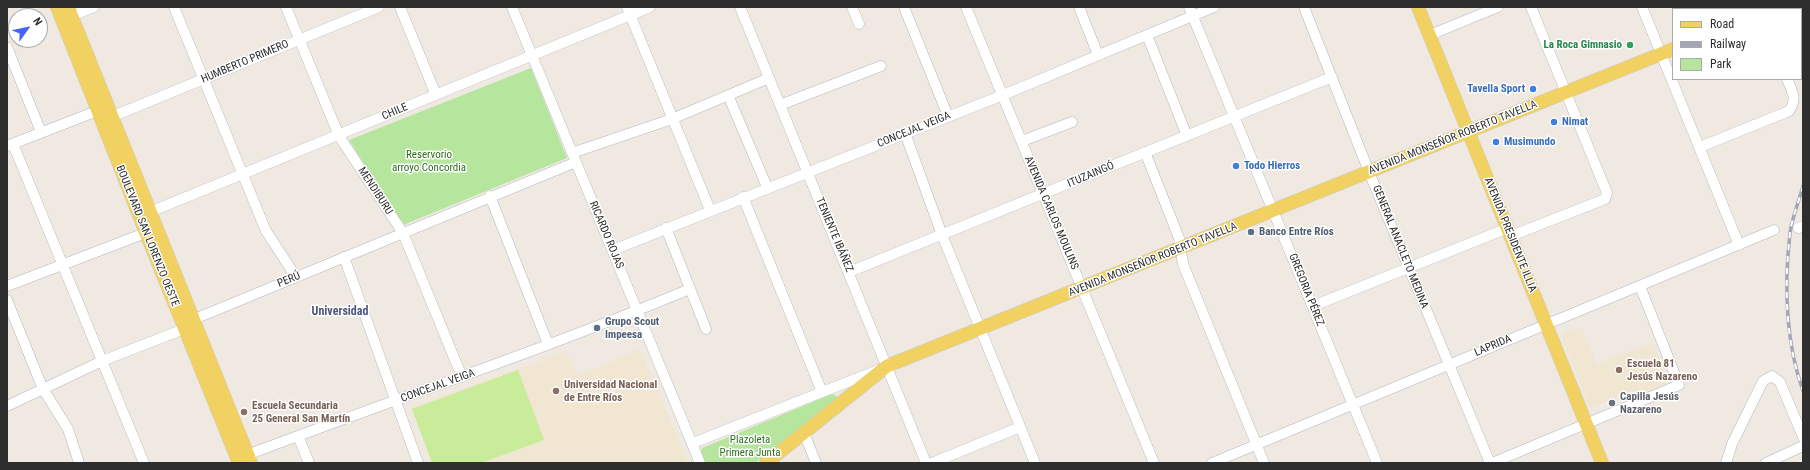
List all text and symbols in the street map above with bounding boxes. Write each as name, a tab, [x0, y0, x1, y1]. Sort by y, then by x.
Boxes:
north arrow	[8, 8, 48, 48]
legend	[1672, 8, 1802, 80]
text: N	[30, 15, 45, 28]
text: Road	[1710, 17, 1734, 31]
text: Railway	[1710, 37, 1746, 51]
street label: HUMBERTO PRIMERO	[199, 38, 291, 86]
place label: La Roca Gimnasio	[1543, 38, 1622, 52]
marker: La Roca Gimnasio	[1625, 40, 1635, 50]
text: Park	[1710, 57, 1731, 71]
place label: Tavella Sport	[1467, 82, 1525, 96]
marker: Tavella Sport	[1528, 84, 1538, 94]
street label: AVENIDA MONSEÑOR ROBERTO TAVELLA	[1367, 98, 1539, 178]
street label: CHILE	[380, 101, 410, 123]
street label: CONCEJAL VEIGA	[875, 109, 953, 151]
place label: Nimat	[1562, 115, 1588, 129]
marker: Nimat	[1549, 117, 1559, 127]
place label: Musimundo	[1504, 135, 1555, 149]
marker: Musimundo	[1491, 137, 1501, 147]
park label: Reservorio arroyo Concordia	[392, 148, 466, 174]
street label: AVENIDA CARLOS MOULINS	[1021, 154, 1081, 272]
street label: ITUZAINGÓ	[1066, 159, 1116, 191]
place label: Todo Hierros	[1244, 159, 1300, 173]
marker: Todo Hierros	[1231, 161, 1241, 171]
street label: BOULEVARD SAN LORENZO OESTE	[113, 164, 181, 308]
street label: MENDIBURU	[355, 165, 395, 217]
street label: AVENIDA PRESIDENTE ILLIA	[1481, 176, 1539, 294]
street label: GENERAL ANACLETO MEDINA	[1369, 184, 1431, 310]
street label: TENIENTE IBÁÑEZ	[812, 196, 856, 274]
street label: RICARDO ROJAS	[586, 199, 626, 271]
street label: AVENIDA MONSEÑOR ROBERTO TAVELLA	[1067, 220, 1239, 300]
place label: Banco Entre Ríos	[1259, 225, 1334, 239]
marker: Banco Entre Ríos	[1246, 227, 1256, 237]
street label: GREGORIA PÉREZ	[1285, 252, 1327, 328]
street label: PERÚ	[276, 269, 302, 291]
district label: Universidad	[312, 305, 368, 319]
place label: Grupo Scout Impeesa	[605, 315, 659, 341]
marker: Grupo Scout Impeesa	[592, 323, 602, 333]
street label: LAPRIDA	[1473, 332, 1513, 360]
place label: Escuela 81 Jesús Nazareno	[1627, 357, 1697, 383]
marker: Escuela 81 Jesús Nazareno	[1614, 365, 1624, 375]
street label: CONCEJAL VEIGA	[399, 366, 477, 406]
place label: Universidad Nacional de Entre Ríos	[564, 378, 657, 404]
marker: Universidad Nacional de Entre Ríos	[551, 386, 561, 396]
place label: Capilla Jesús Nazareno	[1620, 390, 1679, 416]
marker: Capilla Jesús Nazareno	[1607, 398, 1617, 408]
place label: Escuela Secundaria 25 General San Martín	[252, 399, 350, 425]
marker: Escuela Secundaria 25 General San Martín	[239, 407, 249, 417]
park label: Plazoleta Primera Junta	[720, 433, 780, 459]

